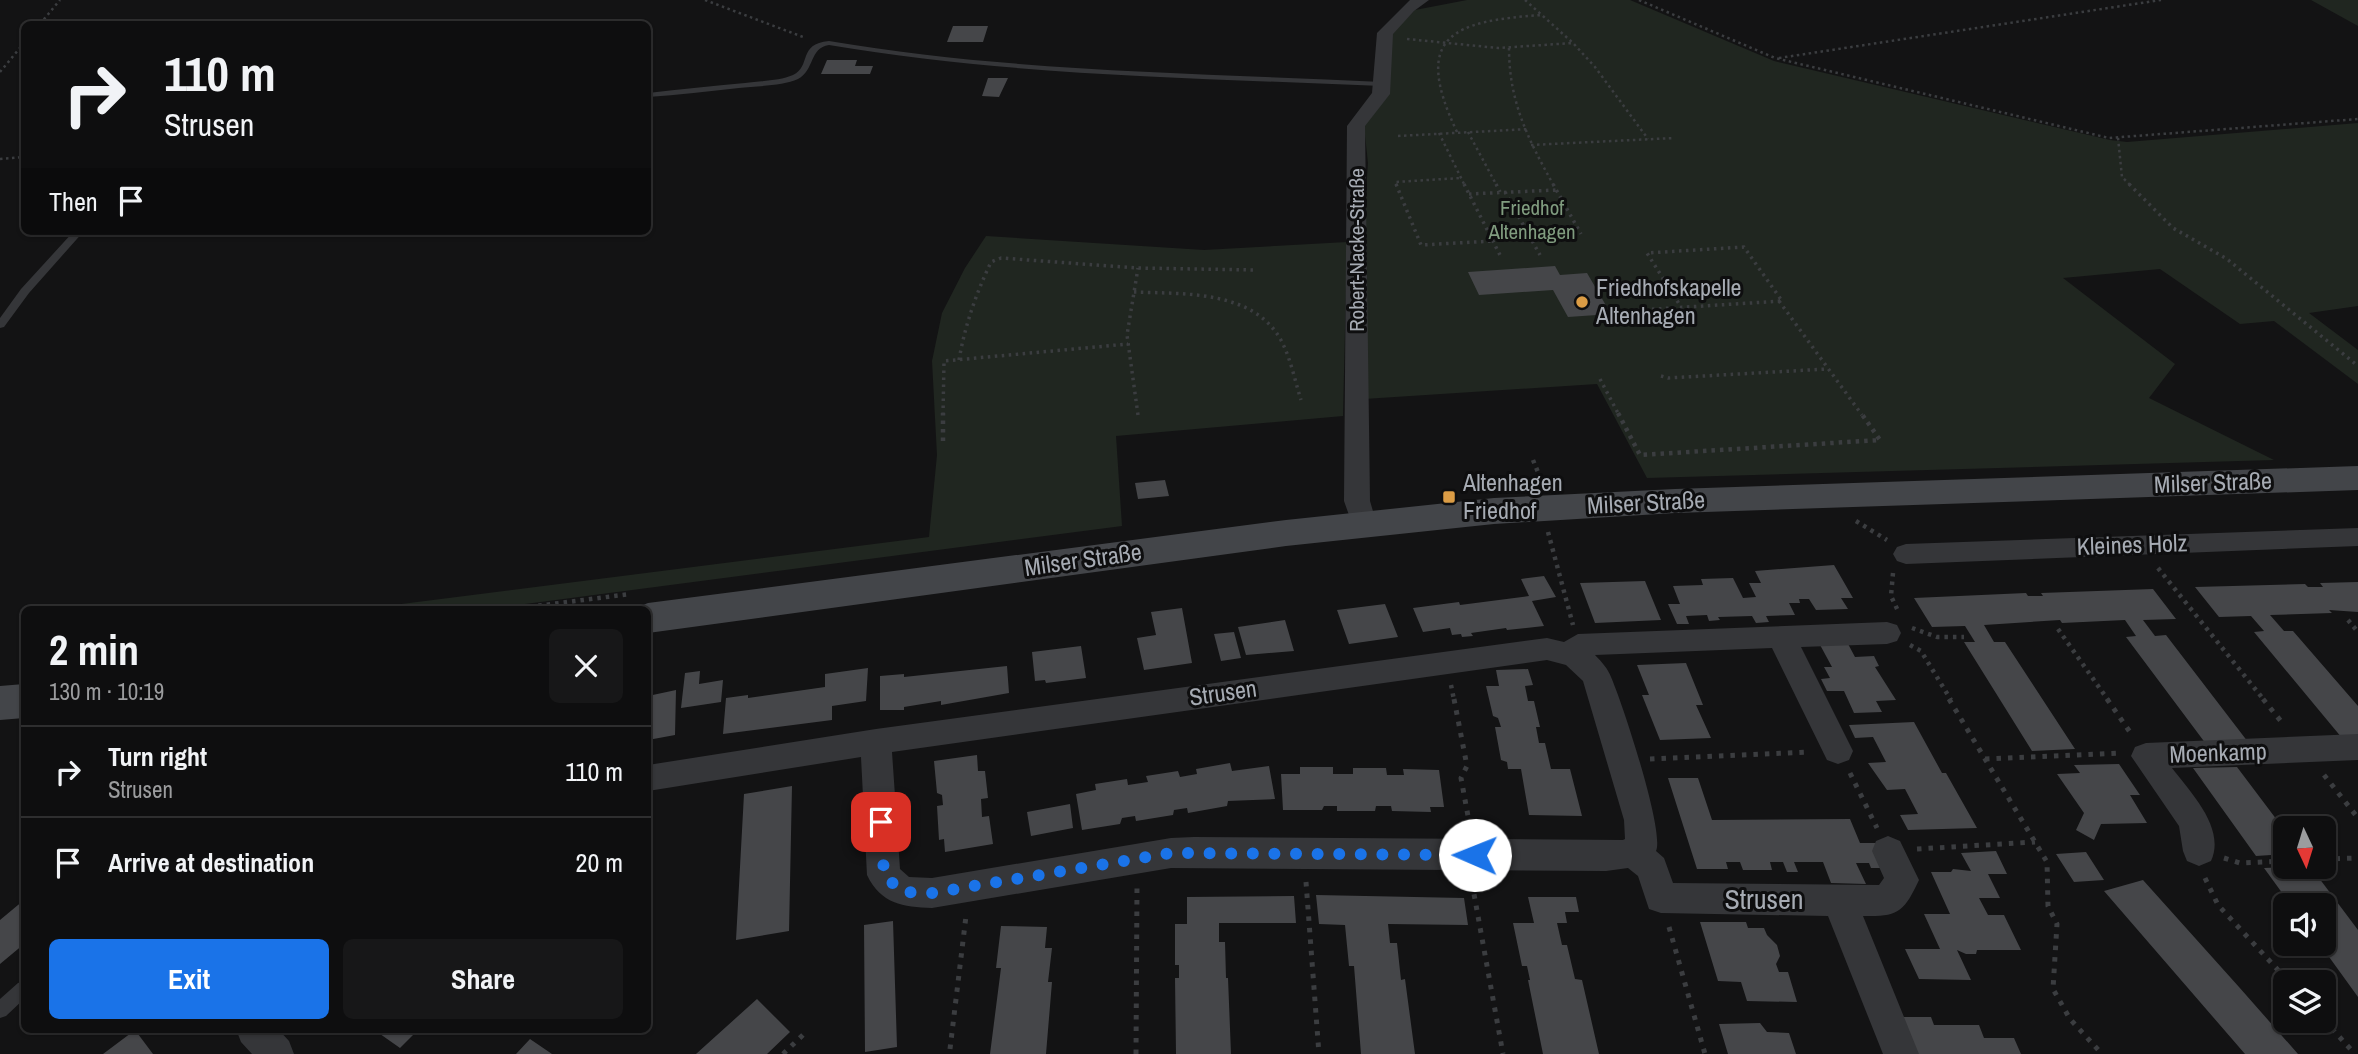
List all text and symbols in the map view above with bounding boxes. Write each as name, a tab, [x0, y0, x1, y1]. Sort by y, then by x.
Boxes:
text: 110 m	[164, 40, 276, 106]
icon: right	[49, 49, 140, 140]
text: Strusen	[164, 103, 254, 146]
street label: Robert-Nacke-Straße	[1342, 168, 1371, 332]
icon: arrive	[112, 182, 150, 220]
text: Then	[49, 184, 98, 219]
park label: Friedhof Altenhagen	[1487, 193, 1576, 246]
place label: Friedhofskapelle Altenhagen	[1595, 271, 1742, 331]
marker: Friedhofskapelle Altenhagen	[1574, 294, 1590, 310]
street label: Milser Straße	[2153, 464, 2273, 500]
place label: Altenhagen Friedhof	[1462, 466, 1563, 526]
street label: Milser Straße	[1586, 483, 1706, 521]
marker: Altenhagen Friedhof	[1441, 489, 1457, 505]
street label: Kleines Holz	[2076, 526, 2188, 562]
street label: Milser Straße	[1022, 535, 1144, 583]
text: 2 min	[49, 622, 139, 678]
button: close	[549, 629, 623, 703]
street label: Strusen	[1187, 671, 1259, 713]
text: 130 m · 10:19	[49, 676, 164, 707]
street label: Moenkamp	[2169, 734, 2267, 770]
text: Turn right	[108, 739, 207, 774]
icon: right	[49, 753, 87, 791]
text: 110 m	[565, 754, 623, 789]
text: Strusen	[108, 774, 173, 805]
pin	[851, 792, 911, 852]
icon: arrive	[862, 803, 900, 841]
north arrow	[2273, 816, 2336, 878]
map controls	[2273, 816, 2336, 1033]
position arrow	[1438, 818, 1512, 892]
icon: arrive	[49, 844, 87, 882]
text: Arrive at destination	[108, 845, 314, 880]
text: 20 m	[576, 845, 623, 880]
street label: Strusen	[1724, 880, 1804, 918]
button: sound	[2273, 893, 2336, 956]
button: Exit	[49, 939, 329, 1019]
button: Share	[343, 939, 623, 1019]
button: layers	[2273, 970, 2336, 1033]

